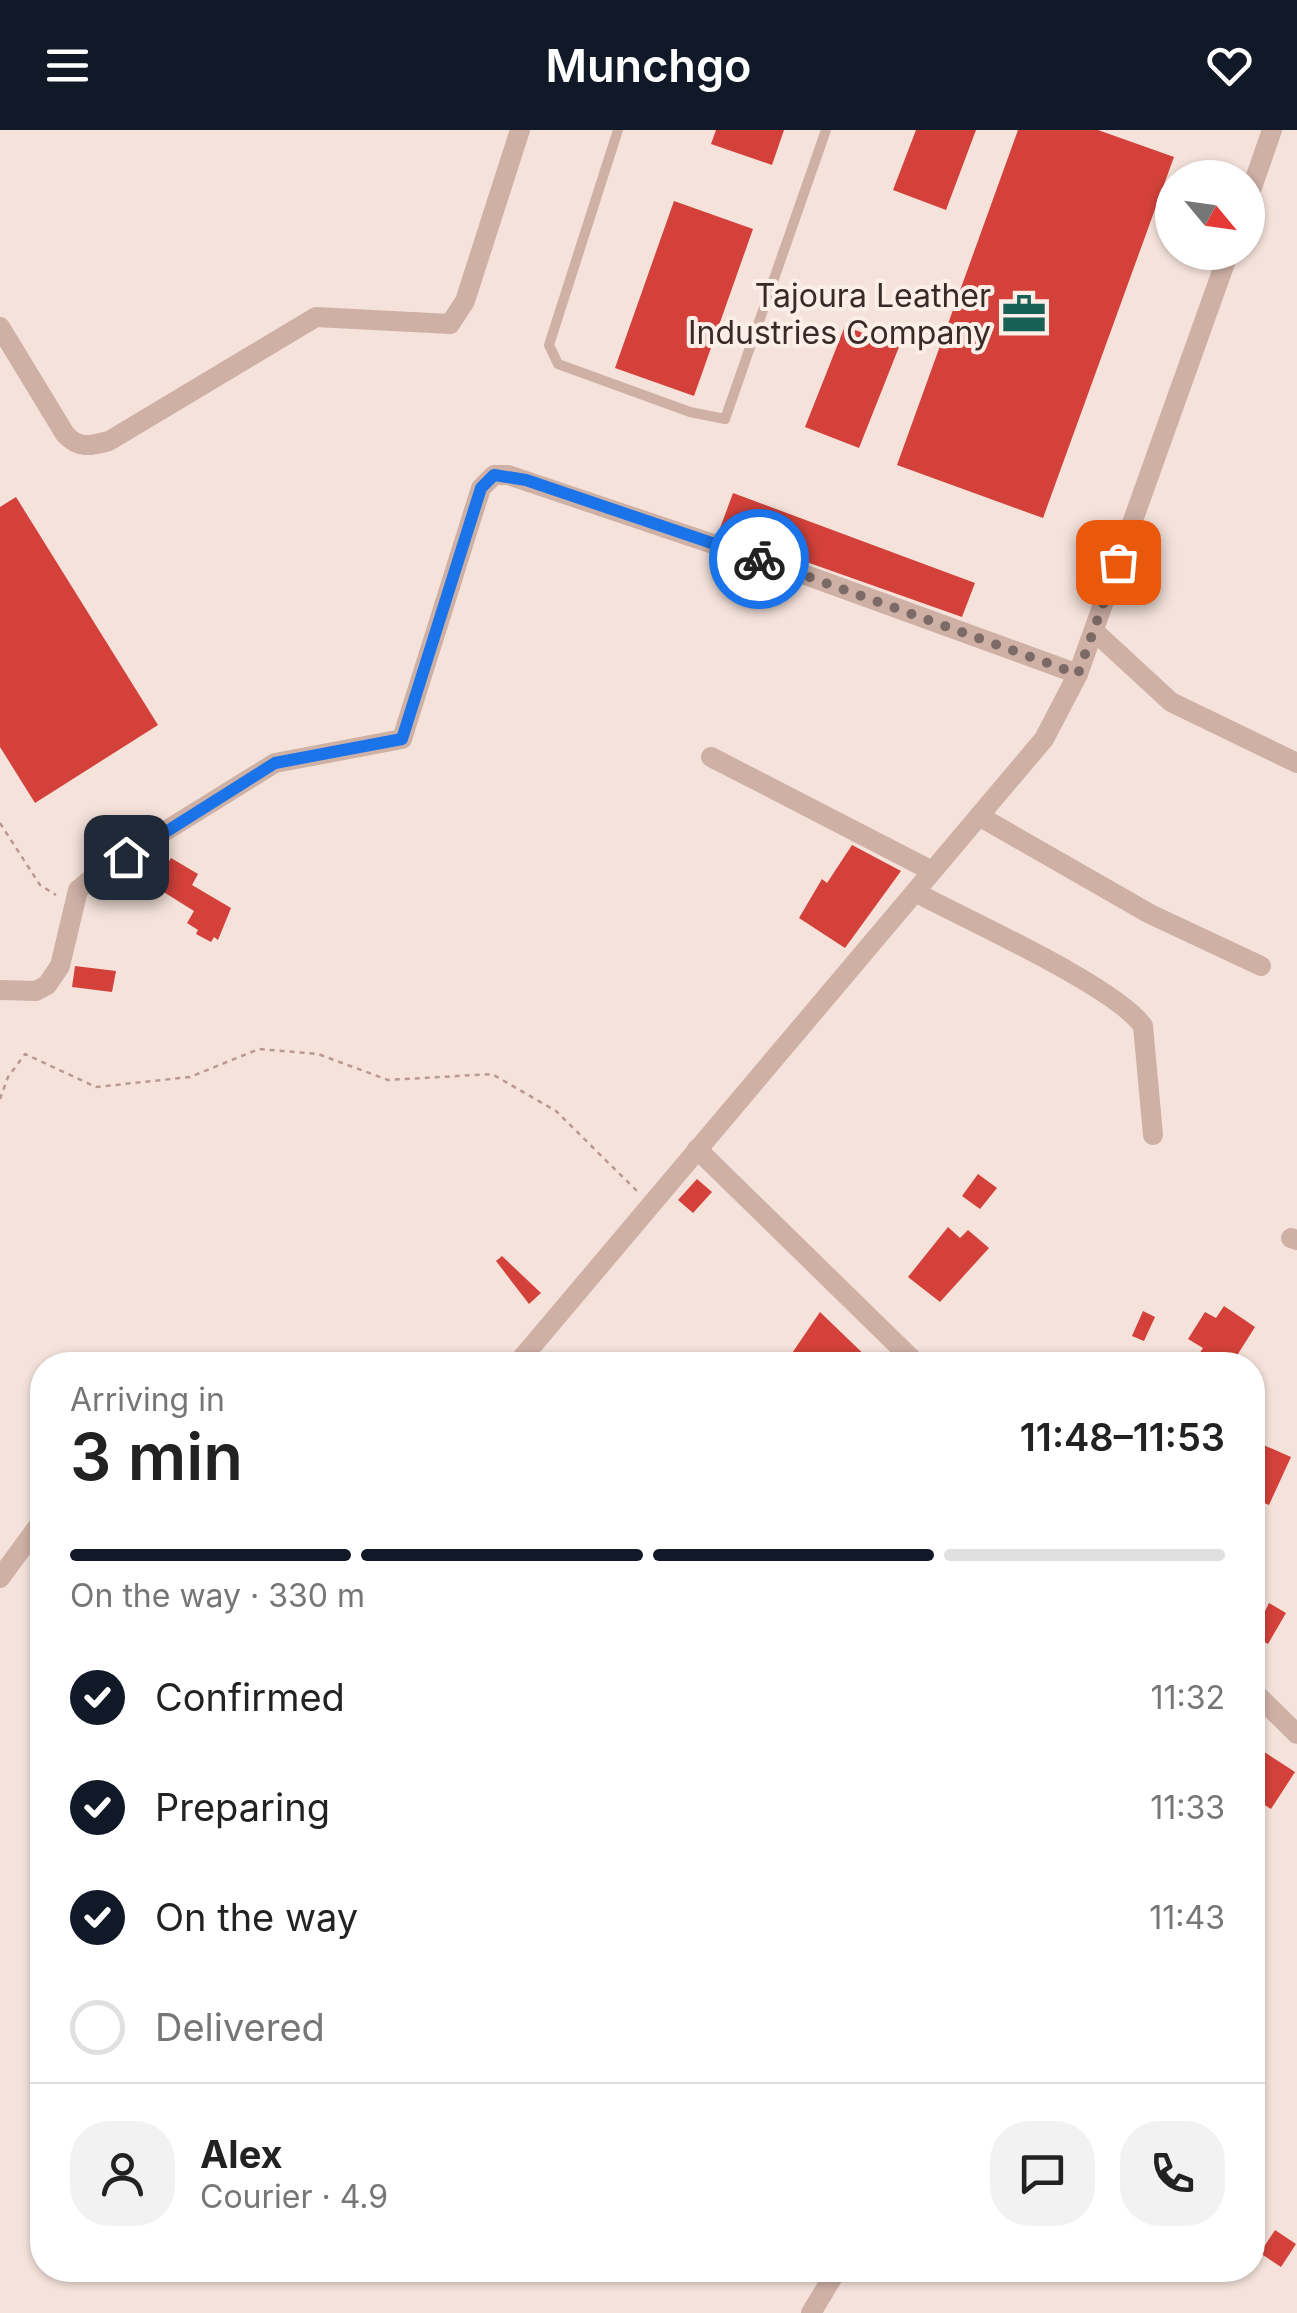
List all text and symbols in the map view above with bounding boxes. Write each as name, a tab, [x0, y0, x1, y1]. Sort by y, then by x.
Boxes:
icon: menu	[40, 38, 95, 93]
text: Munchgo	[546, 38, 751, 93]
icon: heart	[1202, 38, 1257, 93]
north arrow	[1155, 160, 1265, 270]
map controls	[1155, 160, 1265, 270]
place label: Tajoura Leather Industries Company	[688, 276, 991, 352]
office icon: Tajoura Leather Industries Company	[1000, 290, 1048, 338]
courier	[709, 509, 809, 609]
pin	[1076, 520, 1161, 605]
icon: bike	[732, 532, 787, 587]
icon: bag	[1091, 535, 1146, 590]
pin	[84, 815, 169, 900]
icon: home	[99, 830, 154, 885]
text: Arriving in	[70, 1380, 225, 1419]
text: 11:48–11:53	[1020, 1414, 1225, 1460]
text: 3 min	[70, 1417, 243, 1496]
text: On the way · 330 m	[70, 1576, 365, 1615]
icon: check	[70, 1670, 125, 1725]
text: Confirmed	[155, 1674, 345, 1720]
text: 11:32	[1150, 1678, 1225, 1717]
icon: check	[70, 1780, 125, 1835]
text: Preparing	[155, 1784, 330, 1830]
text: 11:33	[1150, 1788, 1225, 1827]
icon: check	[70, 1890, 125, 1945]
text: On the way	[155, 1894, 358, 1940]
text: 11:43	[1149, 1898, 1225, 1937]
text: Delivered	[155, 2004, 325, 2050]
button: person	[70, 2121, 175, 2226]
button: chat	[990, 2121, 1095, 2226]
button: phone	[1120, 2121, 1225, 2226]
text: Alex	[200, 2131, 283, 2177]
text: Courier · 4.9	[200, 2177, 388, 2216]

